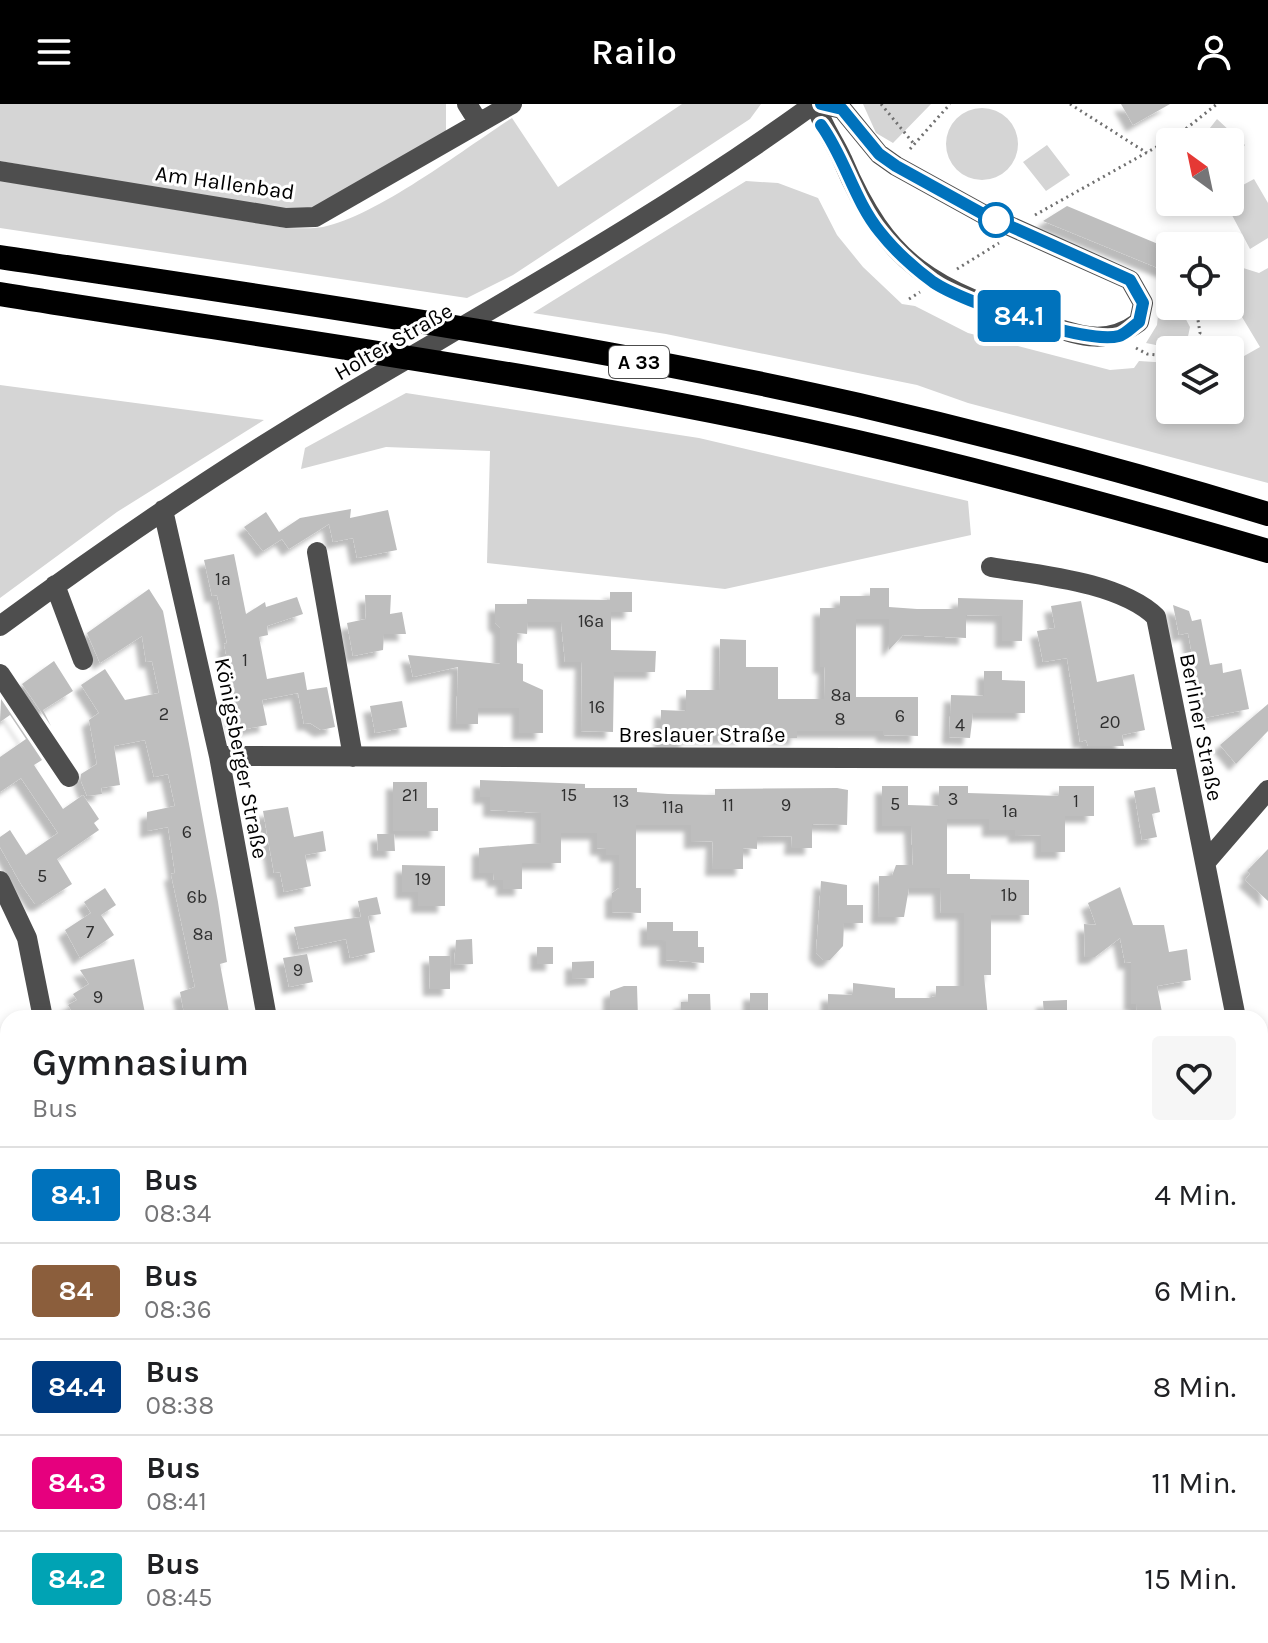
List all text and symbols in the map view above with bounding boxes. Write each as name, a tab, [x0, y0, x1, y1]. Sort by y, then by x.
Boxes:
icon: menu	[32, 30, 76, 74]
icon: person	[1192, 30, 1236, 74]
text: Railo	[591, 31, 677, 73]
north arrow	[1156, 128, 1244, 216]
map controls	[1156, 128, 1244, 424]
street label: Am Hallenbad	[154, 160, 296, 206]
unlabelled marker	[979, 203, 1013, 237]
button: locate	[1156, 232, 1244, 320]
line badge: 84.1	[963, 290, 1075, 342]
street label: Holter Straße	[330, 298, 457, 386]
text: 84.1	[994, 299, 1044, 332]
button: layers	[1156, 336, 1244, 424]
road number: A 33	[609, 346, 669, 378]
house number: 1a	[215, 568, 231, 590]
house number: 16a	[578, 610, 604, 632]
house number: 1	[242, 649, 248, 671]
street label: Berliner Straße	[1174, 651, 1228, 803]
street label: Königsberger Straße	[209, 655, 273, 861]
house number: 8a	[831, 684, 851, 706]
house number: 16	[589, 696, 605, 718]
house number: 2	[159, 703, 169, 725]
house number: 6	[895, 705, 905, 727]
house number: 8	[834, 708, 846, 730]
house number: 20	[1099, 711, 1121, 733]
house number: 4	[955, 714, 965, 736]
street label: Breslauer Straße	[619, 722, 785, 748]
house number: 21	[402, 784, 418, 806]
house number: 15	[561, 784, 577, 806]
house number: 3	[948, 788, 958, 810]
house number: 13	[613, 790, 629, 812]
house number: 1	[1073, 790, 1079, 812]
house number: 5	[890, 793, 900, 815]
house number: 11	[722, 794, 734, 816]
house number: 9	[781, 794, 791, 816]
house number: 11a	[662, 796, 684, 818]
house number: 1a	[1002, 800, 1018, 822]
house number: 6	[182, 821, 192, 843]
house number: 5	[37, 865, 47, 887]
house number: 19	[415, 868, 431, 890]
house number: 1b	[1001, 884, 1017, 906]
house number: 6b	[187, 886, 207, 908]
house number: 7	[86, 921, 95, 943]
house number: 8a	[193, 923, 213, 945]
house number: 9	[293, 959, 303, 981]
house number: 9	[93, 986, 103, 1008]
button: heart	[1152, 1036, 1236, 1120]
text: Gymnasium	[32, 1040, 249, 1085]
text: Bus	[32, 1093, 78, 1124]
text: Bus	[144, 1162, 198, 1198]
text: 4 Min.	[1154, 1177, 1236, 1213]
text: 84.1	[51, 1178, 101, 1211]
text: 08:34	[144, 1198, 211, 1229]
text: Bus	[144, 1258, 198, 1294]
text: 6 Min.	[1154, 1273, 1236, 1309]
text: 84	[59, 1274, 93, 1307]
text: 08:36	[144, 1294, 212, 1325]
text: Bus	[145, 1354, 200, 1390]
text: 8 Min.	[1153, 1369, 1236, 1405]
text: 84.4	[48, 1370, 105, 1403]
text: 08:38	[145, 1390, 214, 1421]
text: Bus	[146, 1450, 200, 1486]
text: 11 Min.	[1151, 1465, 1236, 1501]
text: 84.3	[48, 1466, 106, 1499]
text: 08:41	[146, 1486, 207, 1517]
text: Bus	[146, 1546, 200, 1582]
text: 15 Min.	[1144, 1561, 1236, 1597]
text: 84.2	[48, 1562, 106, 1595]
text: 08:45	[146, 1582, 212, 1613]

